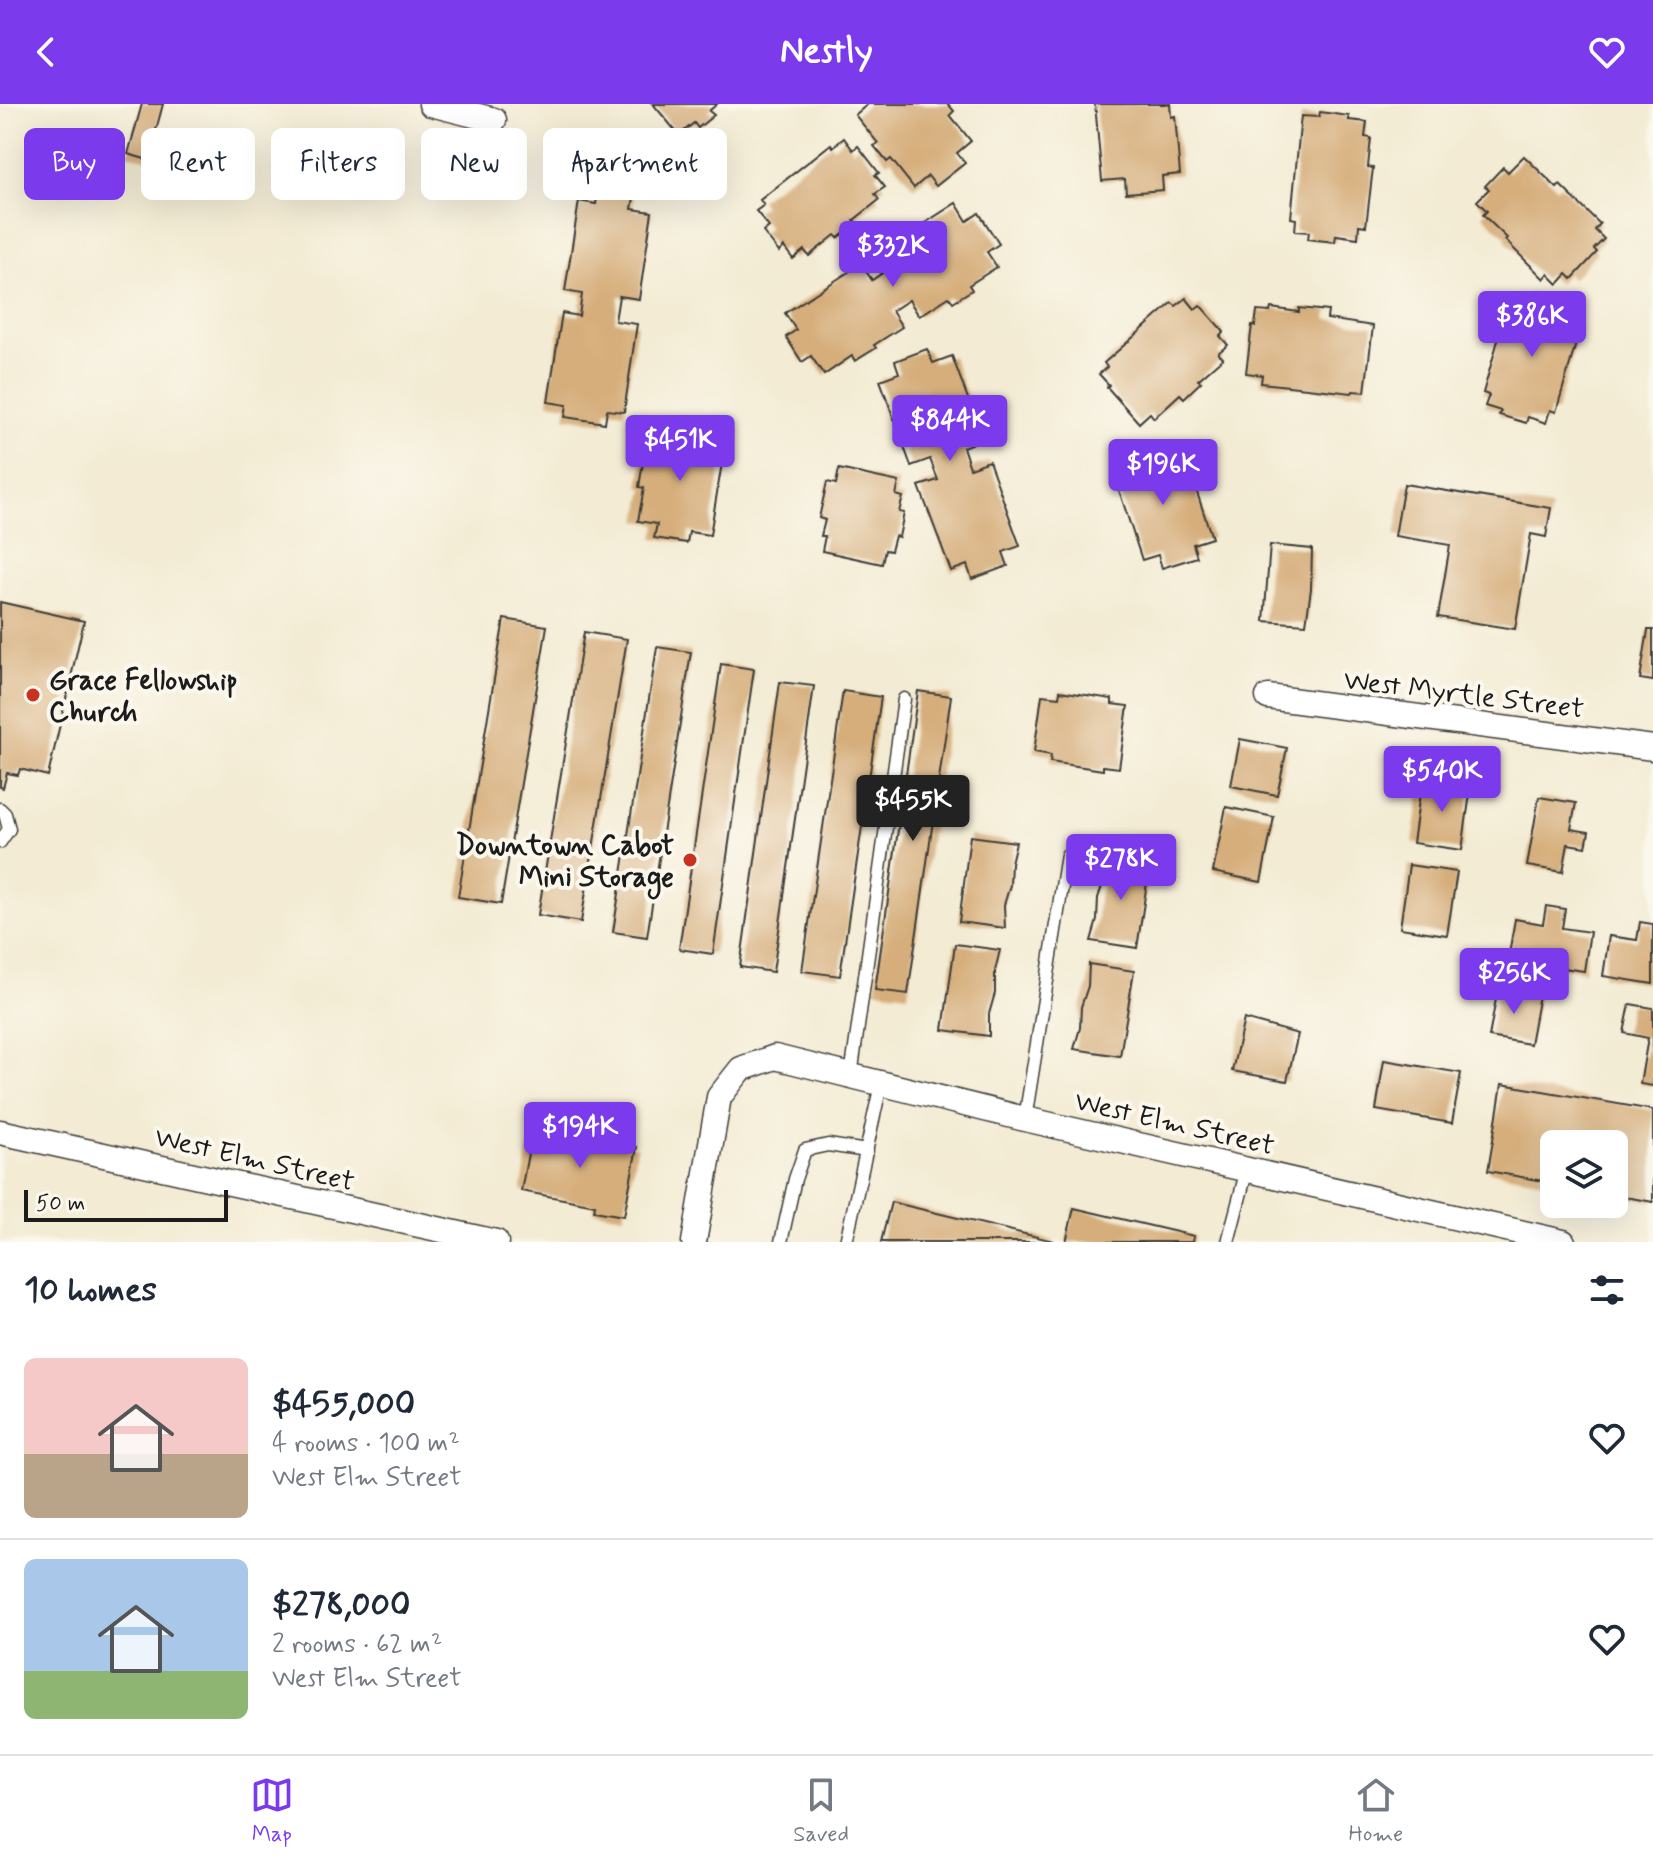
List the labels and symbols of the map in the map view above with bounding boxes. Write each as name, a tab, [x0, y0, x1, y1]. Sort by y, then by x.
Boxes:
pin: $332K	[837, 221, 949, 289]
pin: $386K	[1476, 291, 1588, 359]
pin: $844K	[894, 395, 1006, 463]
pin: $451K	[624, 415, 736, 483]
pin: $196K	[1107, 439, 1219, 507]
street label: West Myrtle Street	[1341, 662, 1586, 729]
place label: Grace Fellowship Church	[49, 663, 238, 732]
marker: Grace Fellowship Church	[24, 686, 42, 704]
pin: $540K	[1386, 746, 1498, 814]
pin: $455K	[857, 775, 969, 843]
place label: Downtown Cabot Mini Storage	[456, 828, 674, 900]
pin: $278K	[1065, 834, 1177, 902]
marker: Downtown Cabot Mini Storage	[681, 851, 699, 869]
pin: $256K	[1458, 948, 1570, 1016]
street label: West Elm Street	[1071, 1083, 1278, 1165]
pin: $194K	[524, 1102, 636, 1170]
street label: West Elm Street	[151, 1119, 358, 1201]
scale bar	[24, 1186, 228, 1222]

